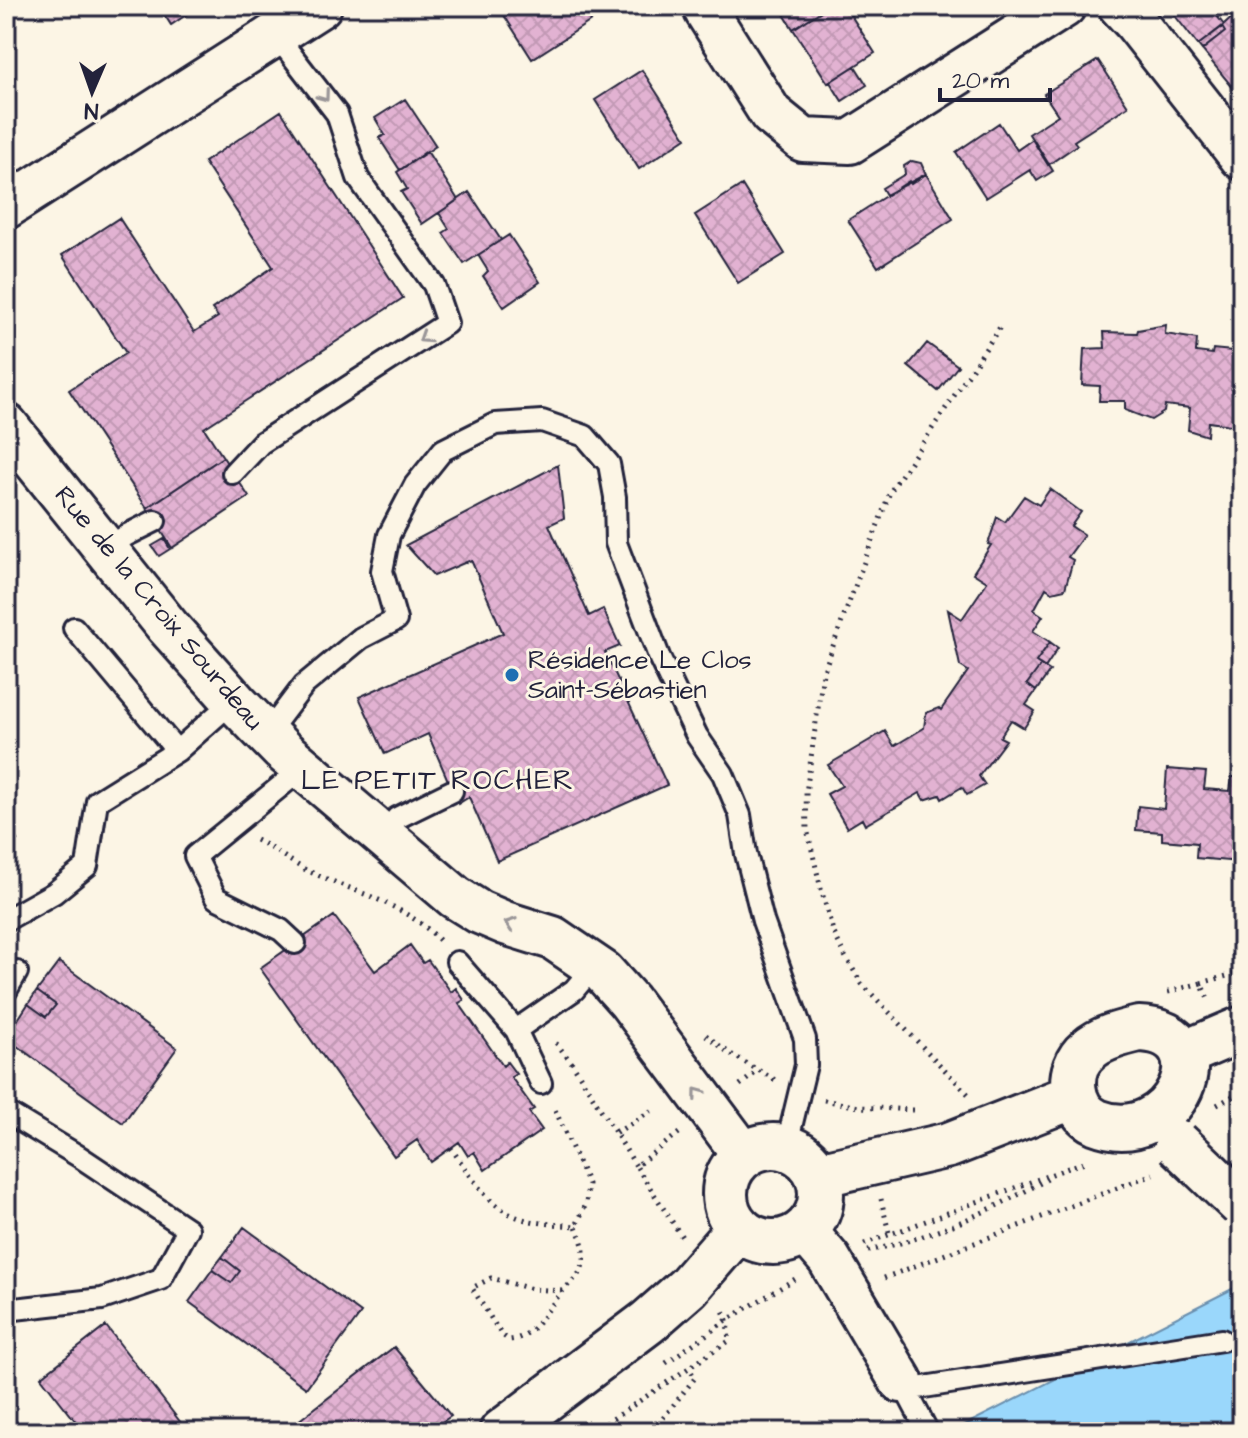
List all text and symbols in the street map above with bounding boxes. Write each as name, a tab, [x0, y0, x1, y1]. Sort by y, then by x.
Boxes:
north arrow	[52, 52, 132, 132]
scale bar	[940, 52, 1050, 102]
text: 20 m	[952, 64, 1009, 98]
one-way arrow	[314, 87, 329, 102]
text: N	[84, 95, 99, 126]
one-way arrow	[418, 328, 433, 343]
street label: Rue de la Croix Sourdeau	[46, 478, 272, 738]
place label: Résidence Le Clos Saint-Sébastien	[528, 642, 752, 708]
marker: Résidence Le Clos Saint-Sébastien	[503, 666, 521, 684]
district label: LE PETIT ROCHER	[301, 761, 575, 800]
one-way arrow	[504, 917, 518, 933]
one-way arrow	[693, 1087, 707, 1102]

